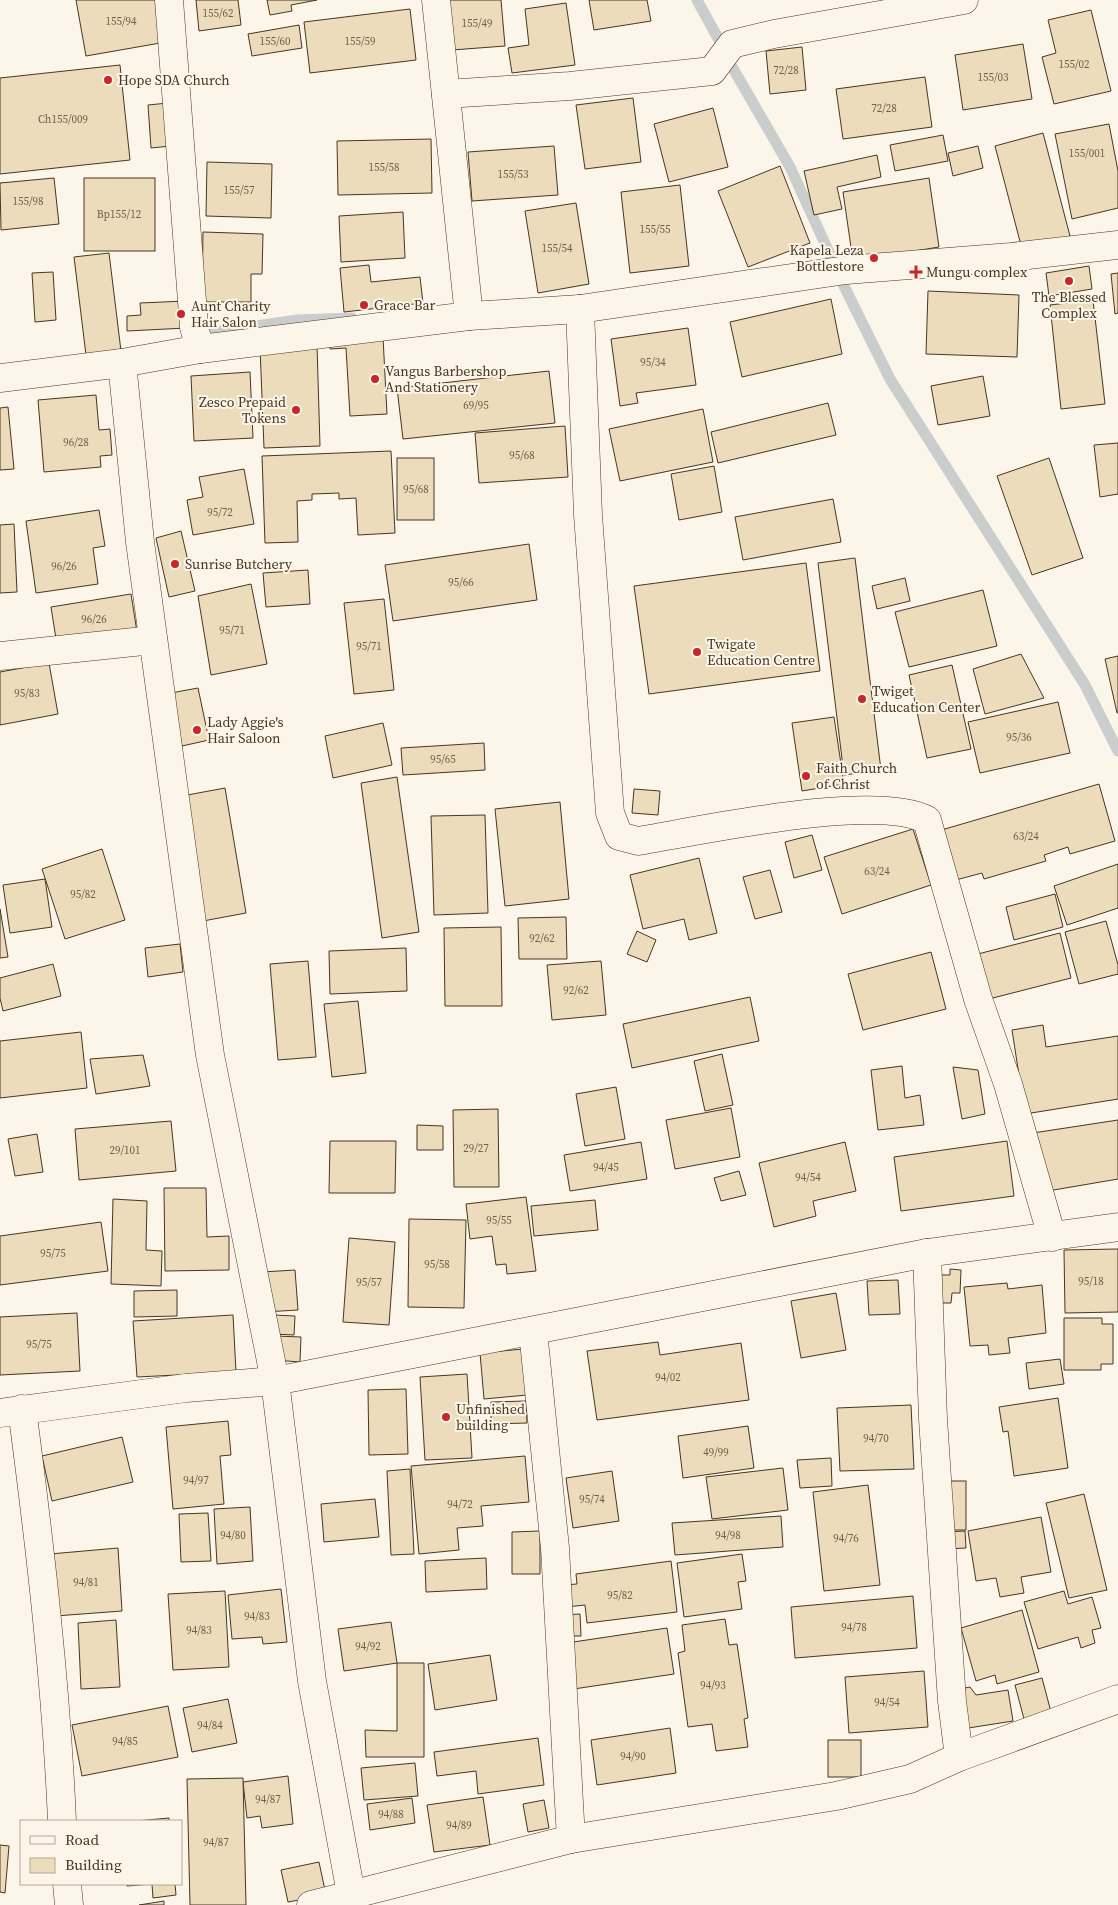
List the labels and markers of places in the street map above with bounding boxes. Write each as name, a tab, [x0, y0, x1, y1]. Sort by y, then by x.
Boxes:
place label: Hope SDA Church	[118, 70, 230, 90]
marker: Hope SDA Church	[102, 74, 114, 86]
place label: Kapela Leza Bottlestore	[789, 240, 865, 276]
marker: Kapela Leza Bottlestore	[868, 252, 880, 264]
place label: Mungu complex	[926, 262, 1028, 282]
marker: Mungu complex	[910, 266, 922, 278]
marker: The Blessed Complex	[1063, 275, 1075, 287]
place label: The Blessed Complex	[1032, 287, 1106, 323]
place label: Grace Bar	[374, 295, 436, 315]
place label: Aunt Charity Hair Salon	[191, 296, 271, 332]
marker: Grace Bar	[358, 299, 370, 311]
marker: Aunt Charity Hair Salon	[175, 308, 187, 320]
place label: Vangus Barbershop And Stationery	[385, 361, 506, 397]
marker: Vangus Barbershop And Stationery	[369, 373, 381, 385]
place label: Zesco Prepaid Tokens	[199, 392, 286, 428]
marker: Zesco Prepaid Tokens	[290, 404, 302, 416]
place label: Sunrise Butchery	[185, 554, 293, 574]
marker: Sunrise Butchery	[169, 558, 181, 570]
place label: Twigate Education Centre	[707, 634, 815, 670]
marker: Twigate Education Centre	[691, 646, 703, 658]
place label: Twiget Education Center	[872, 681, 980, 717]
marker: Twiget Education Center	[856, 693, 868, 705]
place label: Lady Aggie's Hair Saloon	[207, 712, 284, 748]
marker: Lady Aggie's Hair Saloon	[191, 724, 203, 736]
place label: Faith Church of Christ	[816, 758, 897, 794]
marker: Faith Church of Christ	[800, 770, 812, 782]
place label: Unfinished building	[456, 1399, 525, 1435]
marker: Unfinished building	[440, 1411, 452, 1423]

